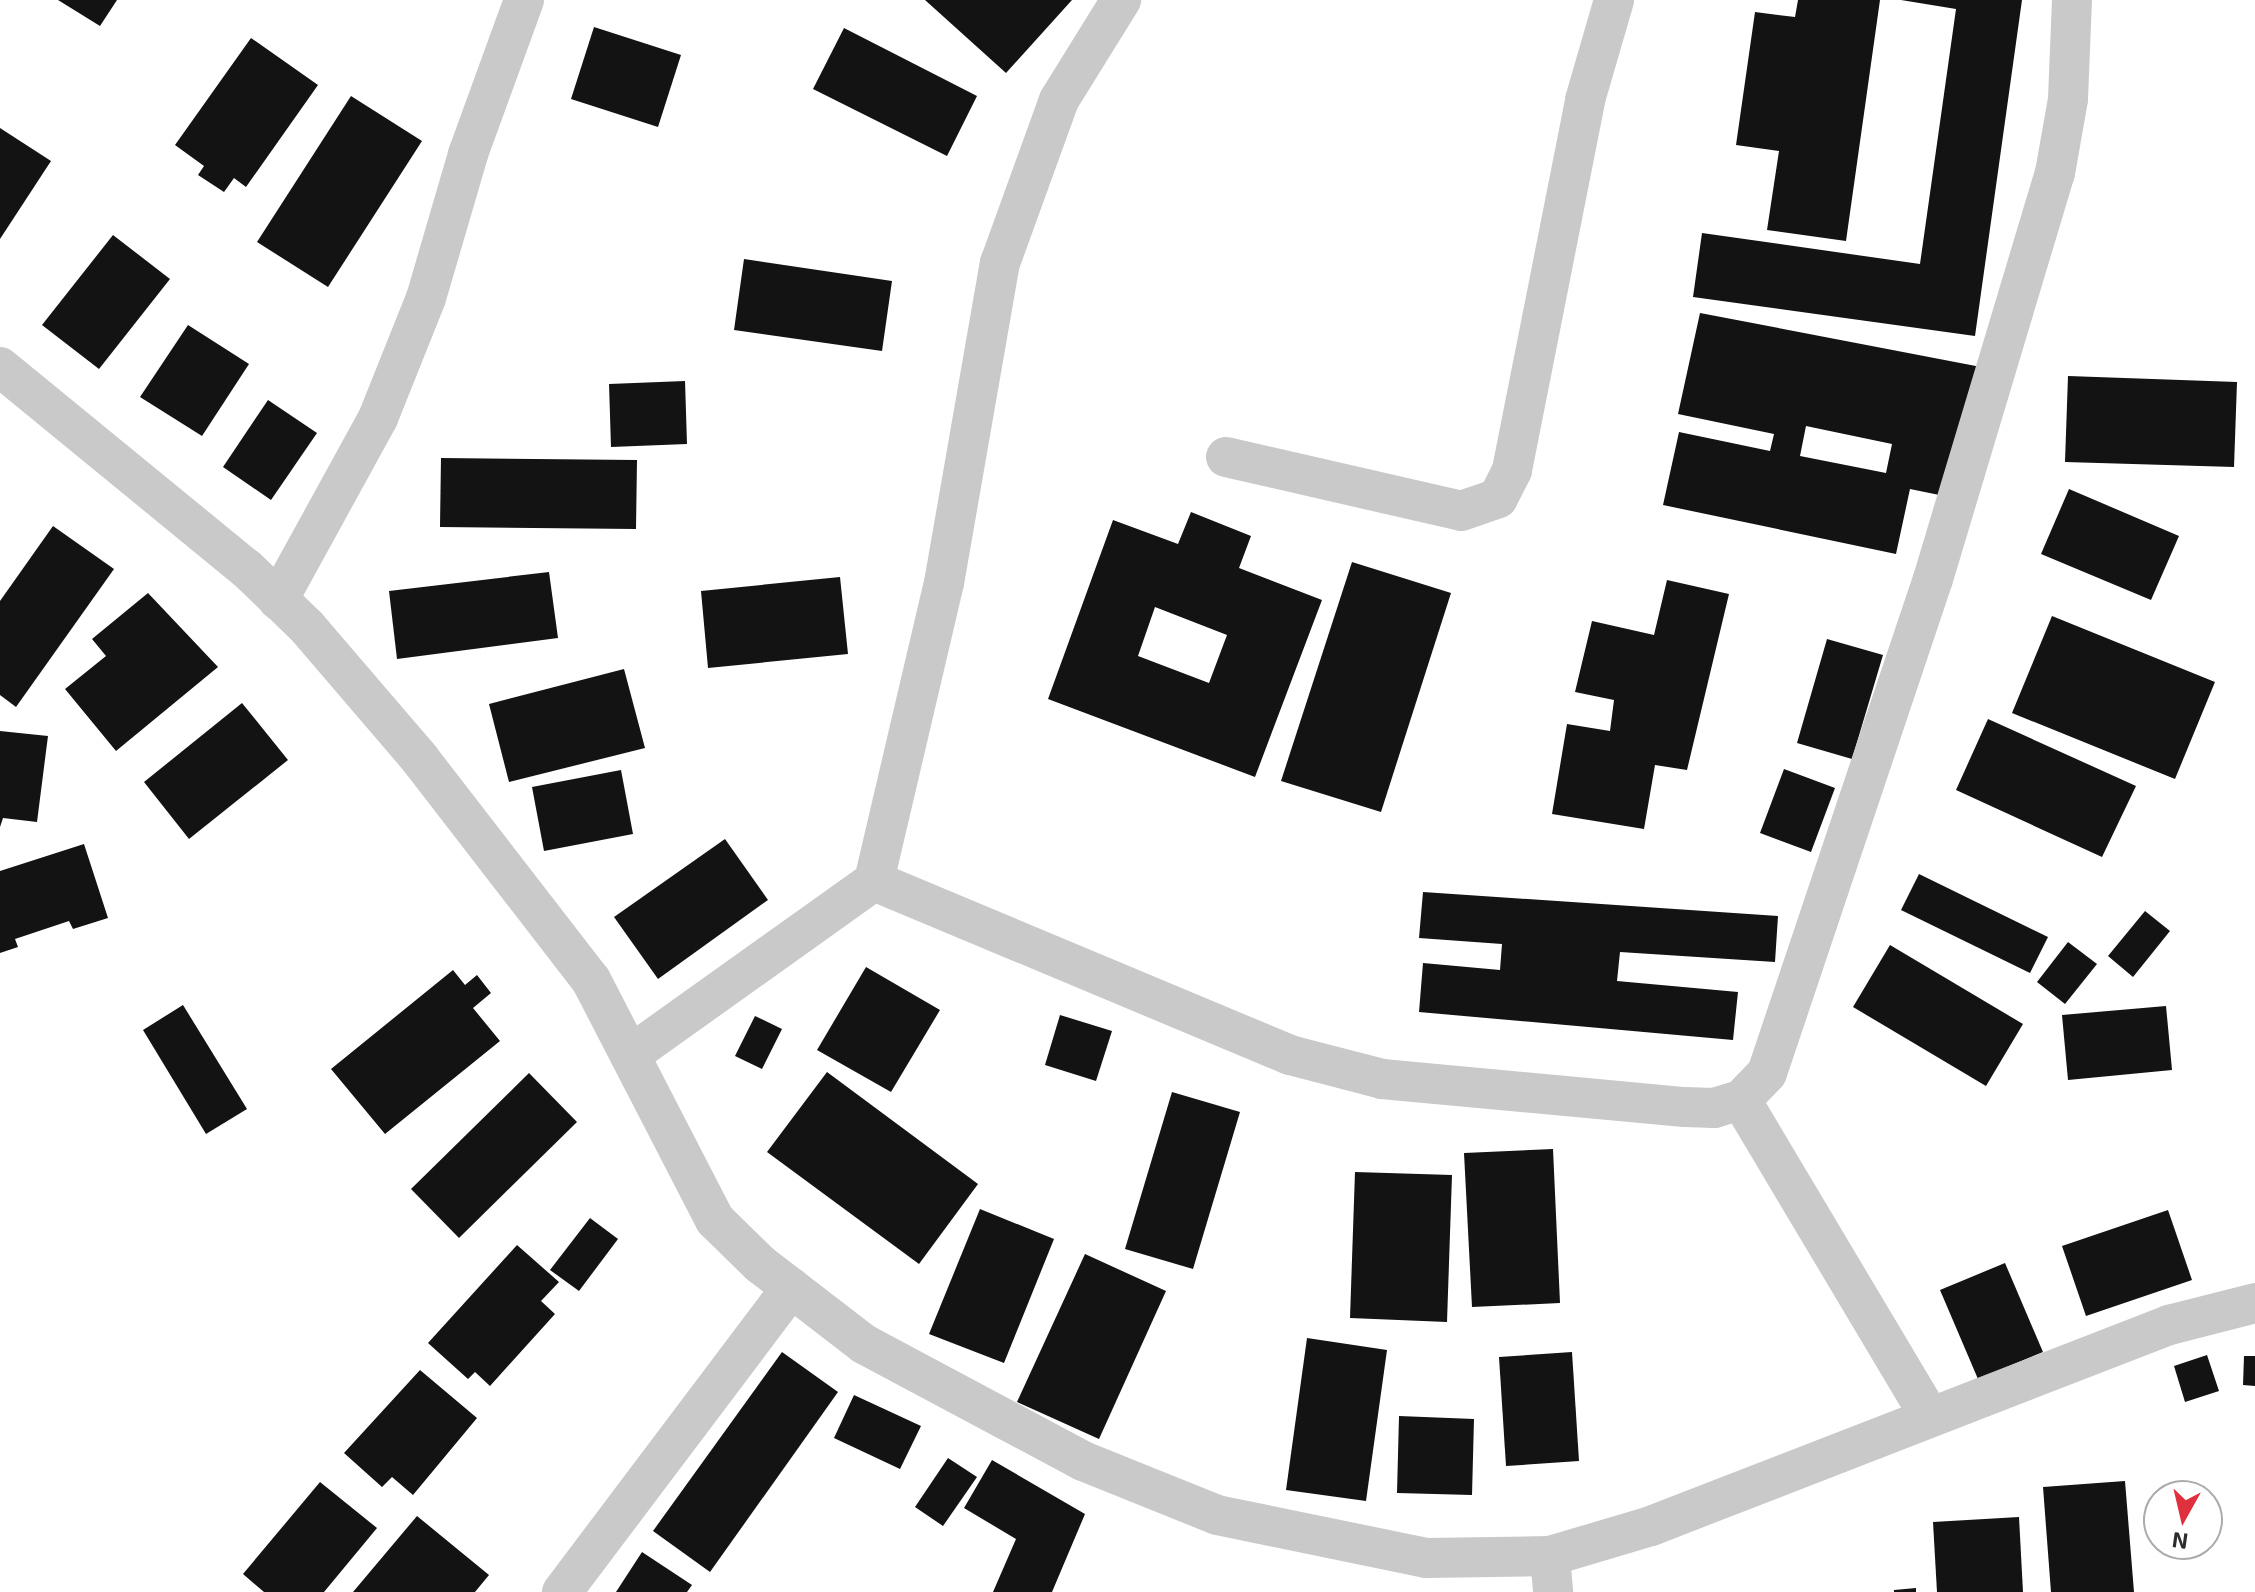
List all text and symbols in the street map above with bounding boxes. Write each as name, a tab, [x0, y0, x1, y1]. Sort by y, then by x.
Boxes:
north arrow	[2143, 1480, 2223, 1560]
text: N	[2170, 1528, 2190, 1556]

